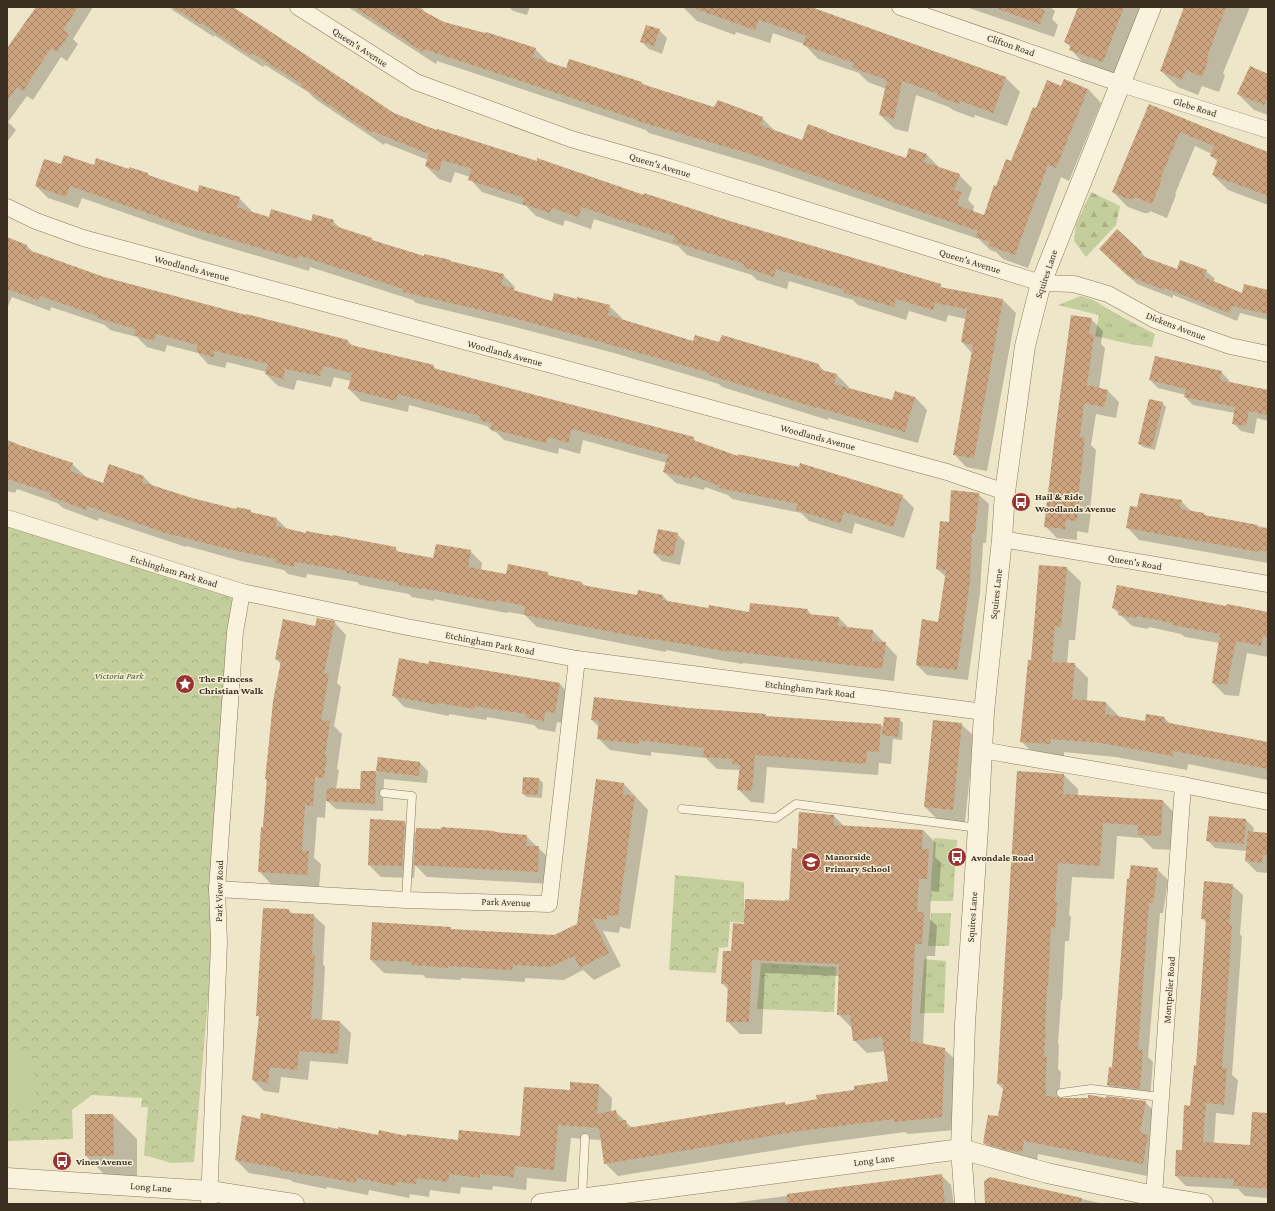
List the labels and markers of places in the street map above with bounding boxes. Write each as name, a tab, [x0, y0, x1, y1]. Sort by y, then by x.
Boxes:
bus stop icon: Hail & Ride Woodlands Avenue	[1010, 491, 1032, 513]
place label: Hail & Ride Woodlands Avenue	[1034, 491, 1116, 514]
place icon: The Princess Christian Walk	[174, 673, 196, 695]
place label: The Princess Christian Walk	[199, 673, 264, 696]
bus stop icon: Avondale Road	[946, 846, 968, 868]
school or university icon: Manorside Primary School	[800, 851, 822, 873]
place label: Manorside Primary School	[825, 851, 890, 874]
place label: Avondale Road	[970, 852, 1034, 863]
bus stop icon: Vines Avenue	[51, 1150, 73, 1172]
place label: Vines Avenue	[75, 1156, 133, 1167]

